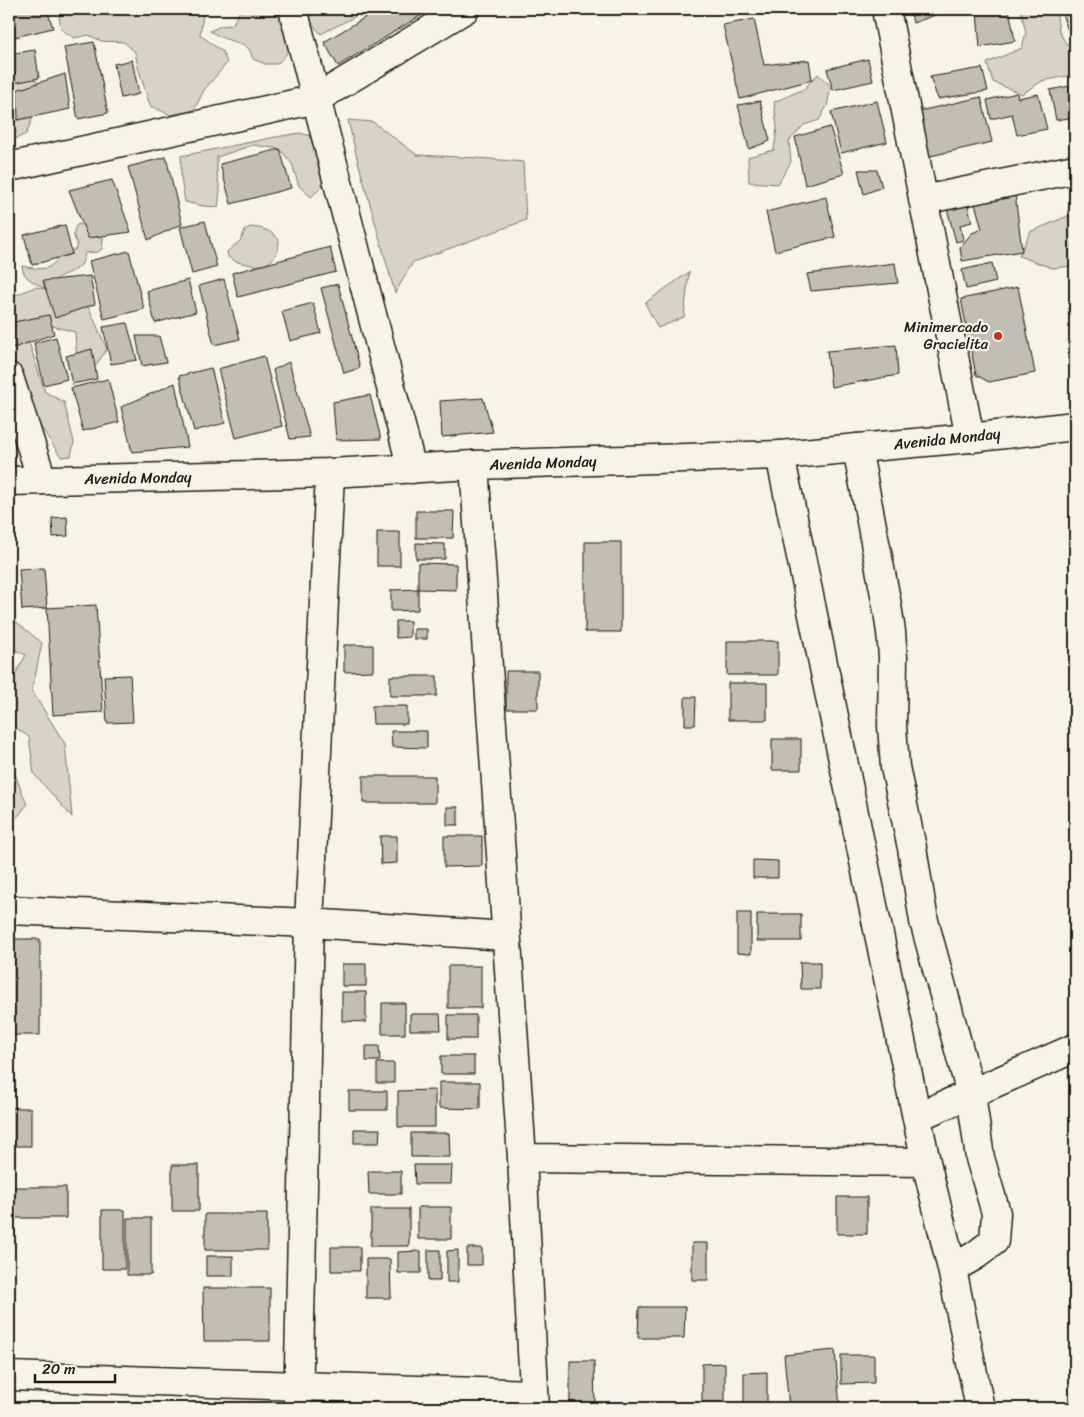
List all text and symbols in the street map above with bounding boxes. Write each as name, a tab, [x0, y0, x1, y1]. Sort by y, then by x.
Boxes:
place label: Minimercado Gracielita	[904, 314, 988, 357]
marker: Minimercado Gracielita	[992, 330, 1004, 342]
street label: Avenida Monday	[891, 420, 1002, 458]
street label: Avenida Monday	[488, 448, 597, 478]
street label: Avenida Monday	[83, 464, 192, 492]
scale bar	[35, 1352, 115, 1384]
text: 20 m	[42, 1356, 76, 1382]

